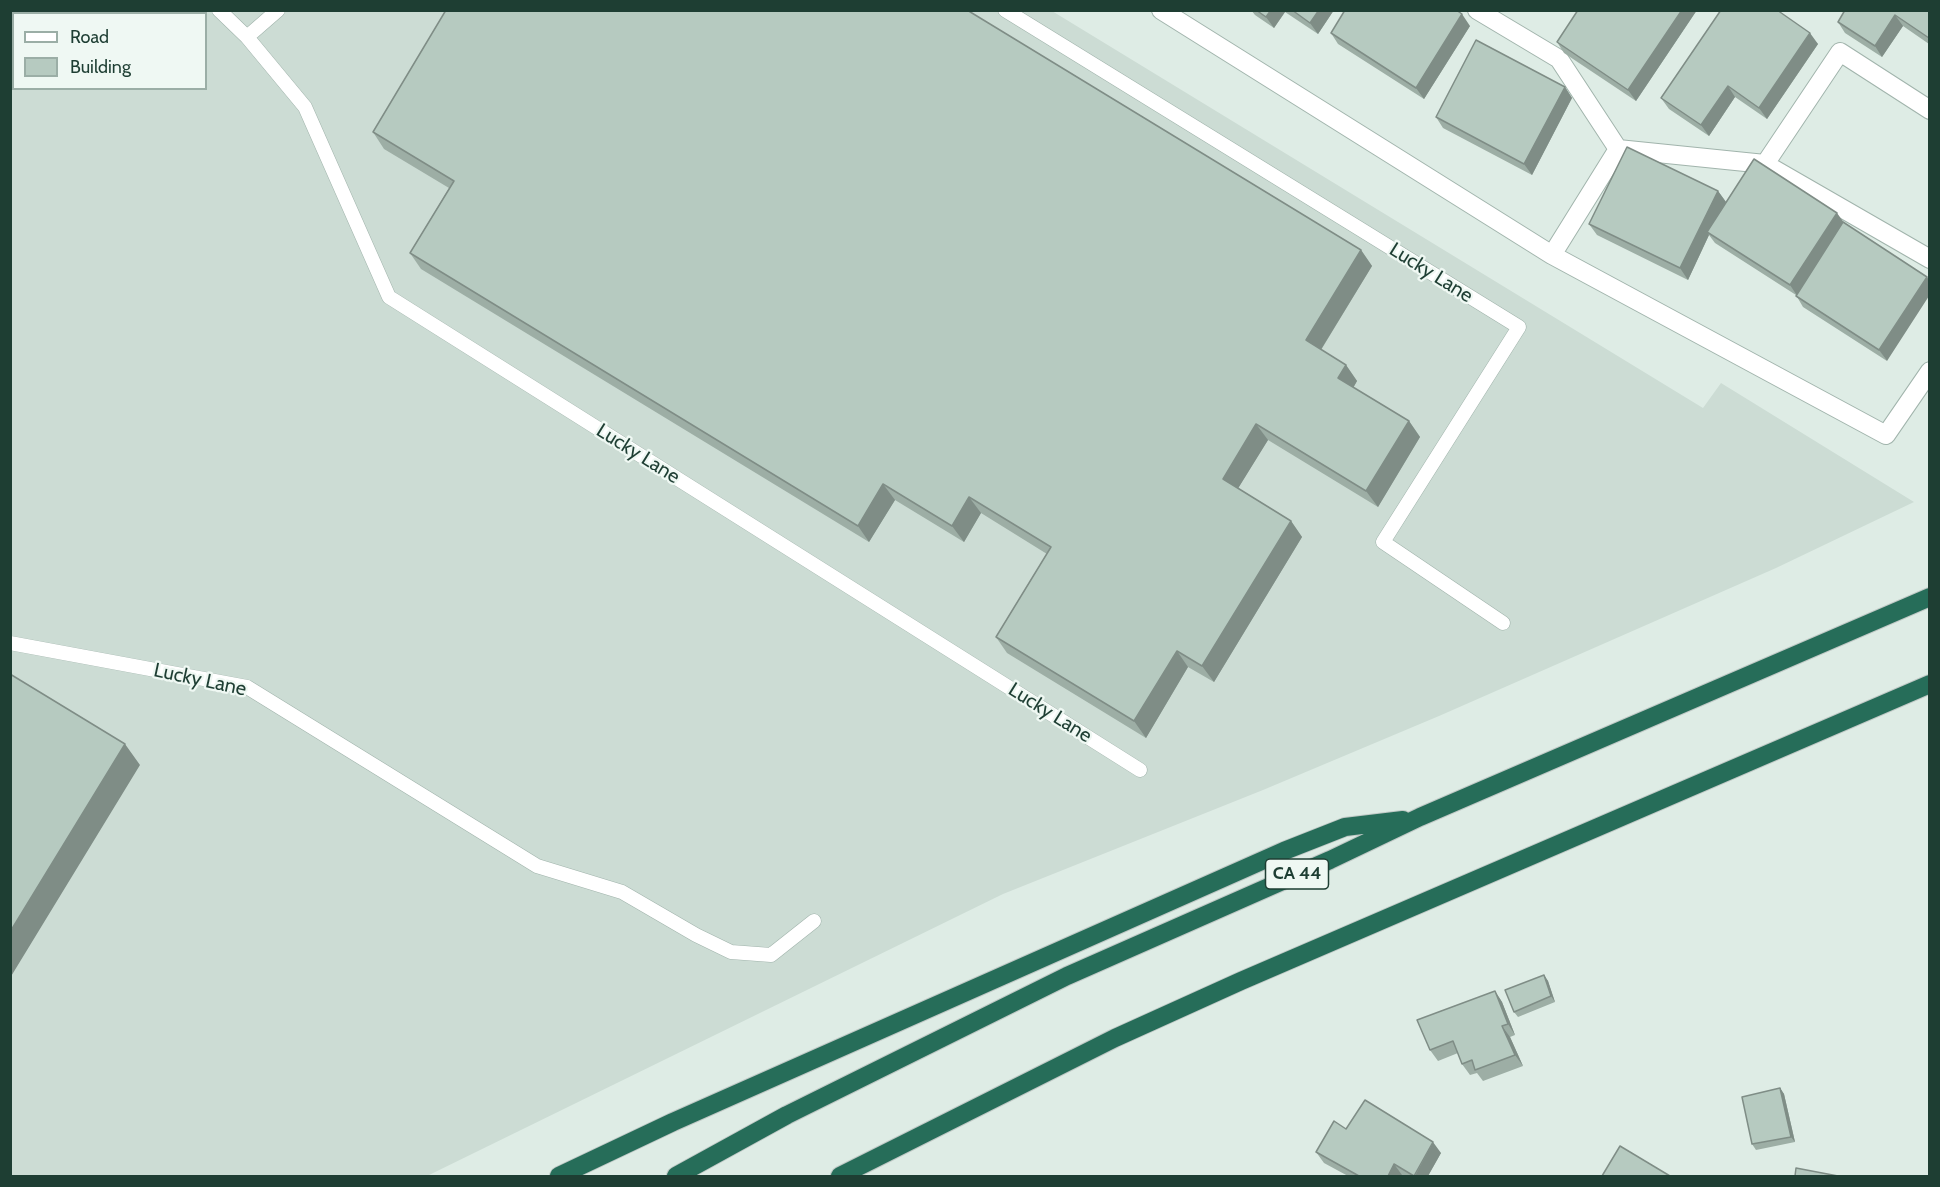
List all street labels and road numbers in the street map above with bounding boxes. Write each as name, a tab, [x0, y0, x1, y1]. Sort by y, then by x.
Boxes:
street label: Lucky Lane	[1385, 238, 1477, 308]
street label: Lucky Lane	[592, 419, 684, 489]
street label: Lucky Lane	[152, 658, 248, 702]
street label: Lucky Lane	[1004, 678, 1096, 748]
road number: CA 44	[1266, 859, 1328, 889]

